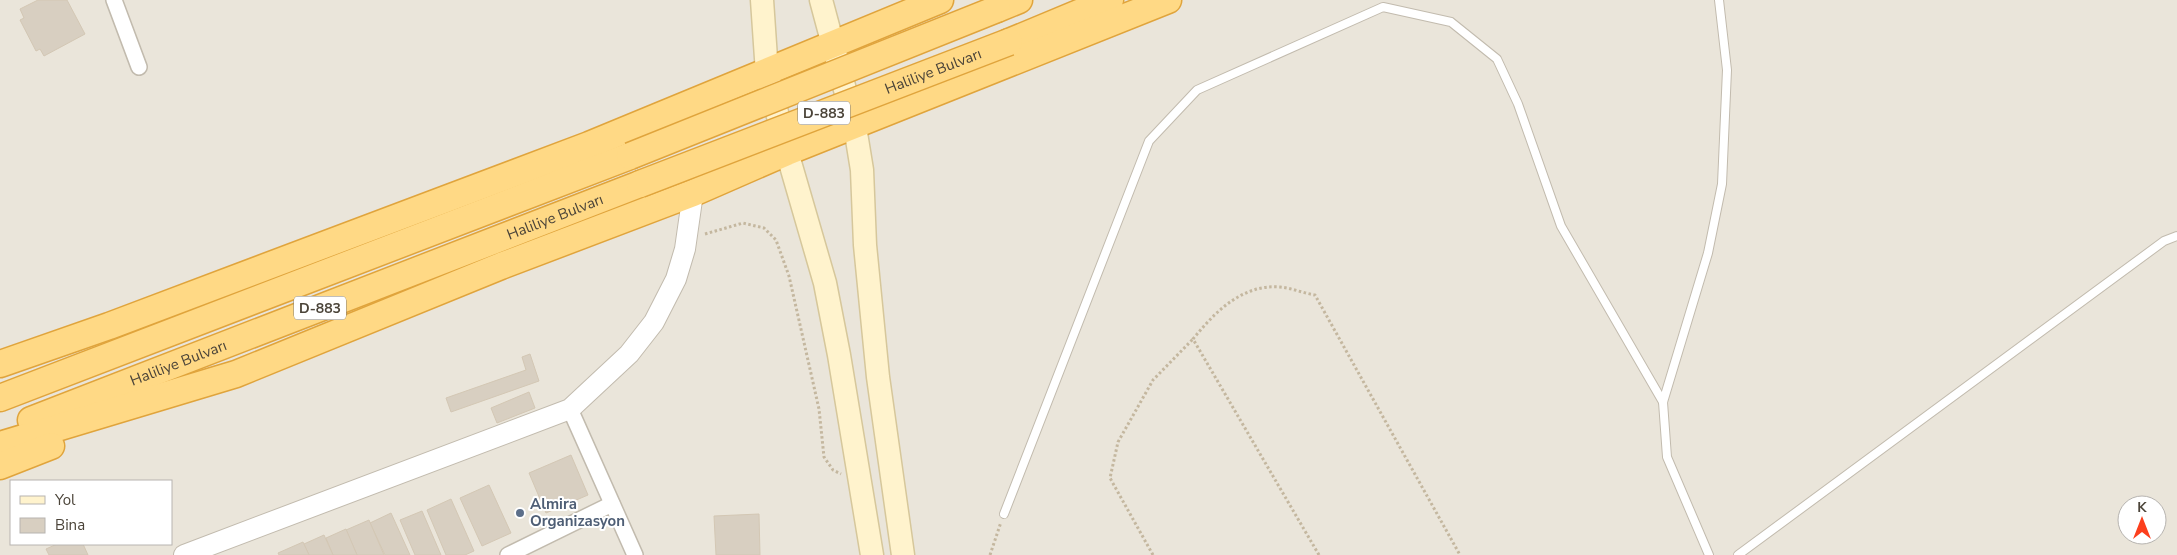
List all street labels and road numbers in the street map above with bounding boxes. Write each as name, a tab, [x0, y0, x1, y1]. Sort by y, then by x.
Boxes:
street label: Haliliye Bulvarı	[882, 44, 984, 99]
road number: D-883	[798, 102, 850, 125]
street label: Haliliye Bulvarı	[504, 189, 606, 245]
road number: D-883	[294, 296, 346, 320]
street label: Haliliye Bulvarı	[127, 335, 229, 391]

